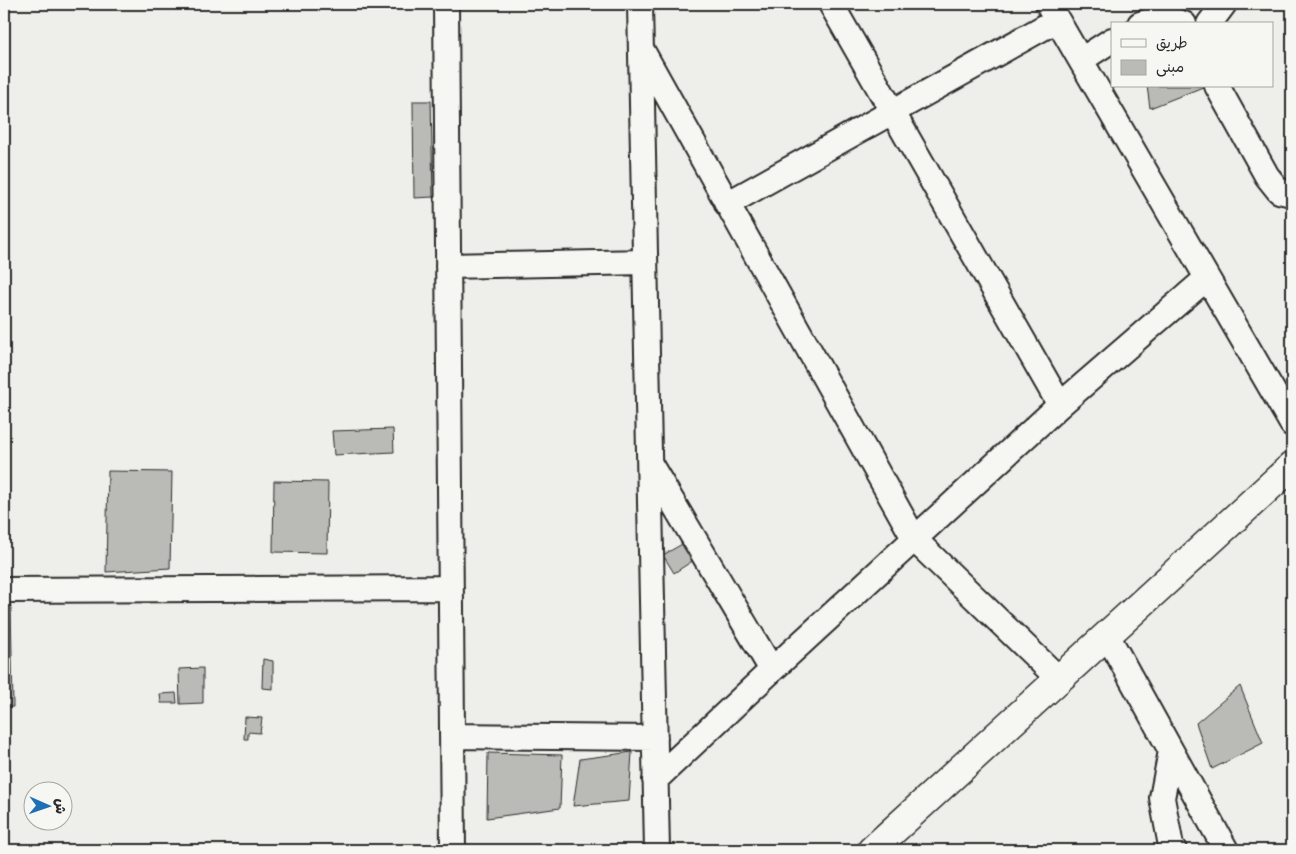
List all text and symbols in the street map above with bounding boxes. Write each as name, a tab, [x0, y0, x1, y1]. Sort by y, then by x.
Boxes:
legend	[1111, 22, 1274, 88]
text: طريق	[1156, 30, 1188, 56]
text: مبنى	[1156, 54, 1184, 80]
north arrow	[22, 782, 72, 832]
text: ش	[48, 798, 73, 815]

